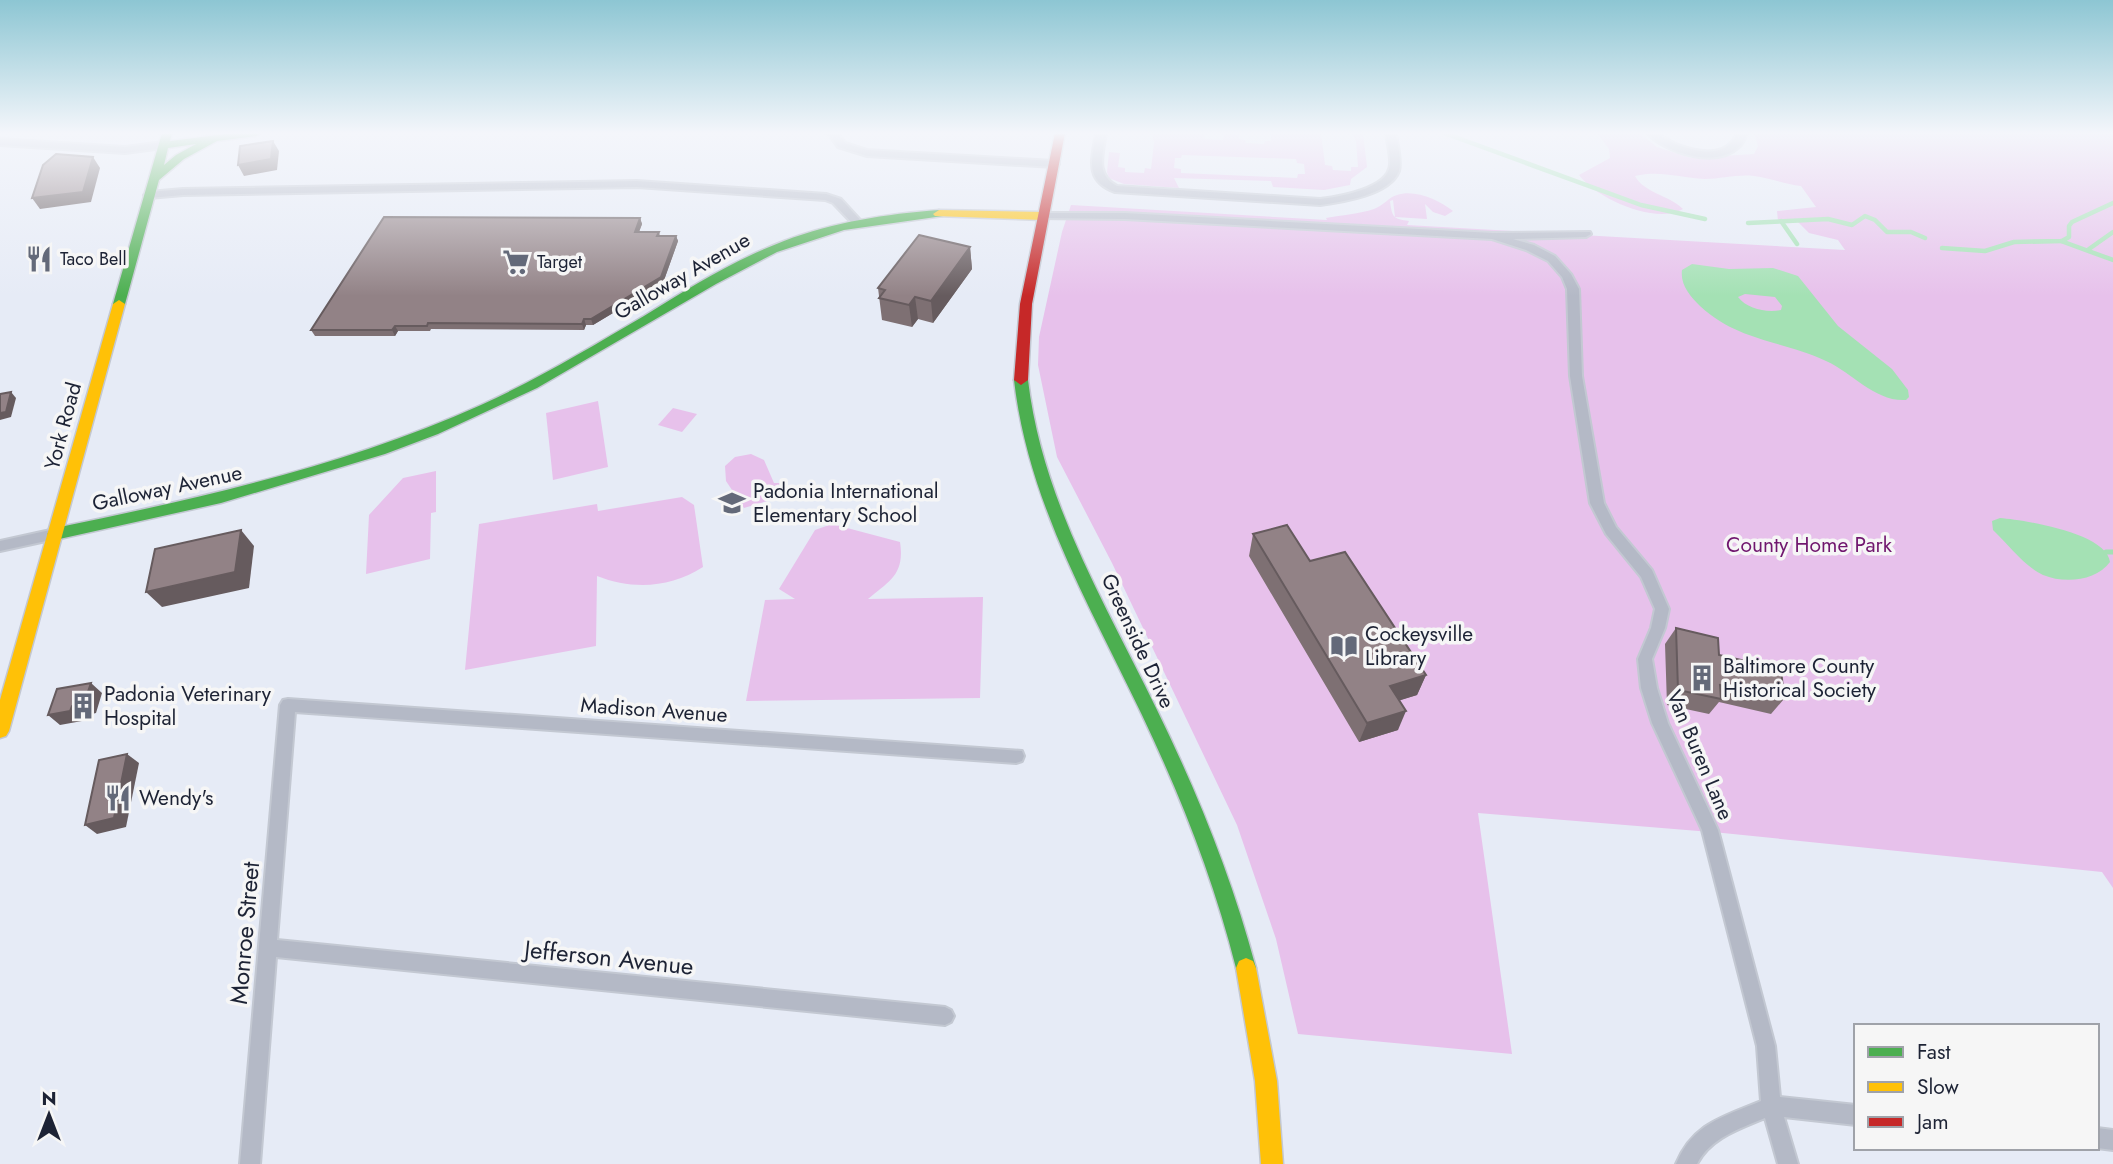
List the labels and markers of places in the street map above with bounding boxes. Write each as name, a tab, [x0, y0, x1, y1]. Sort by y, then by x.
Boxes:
restaurant icon: Taco Bell	[24, 244, 54, 274]
place label: Taco Bell	[60, 246, 127, 272]
supermarket icon: Target	[501, 247, 531, 277]
place label: Target	[537, 249, 583, 275]
place label: Padonia International Elementary School	[753, 476, 939, 530]
school or university icon: Padonia International Elementary School	[717, 488, 747, 518]
place label: Cockeysville Library	[1365, 619, 1473, 673]
library icon: Cockeysville Library	[1329, 631, 1359, 661]
place label: Baltimore County Historical Society	[1723, 651, 1877, 705]
building icon: Baltimore County Historical Society	[1687, 663, 1717, 693]
place label: Padonia Veterinary Hospital	[104, 679, 272, 733]
building icon: Padonia Veterinary Hospital	[68, 691, 98, 721]
restaurant icon: Wendy's	[103, 783, 133, 813]
place label: Wendy's	[139, 783, 214, 813]

